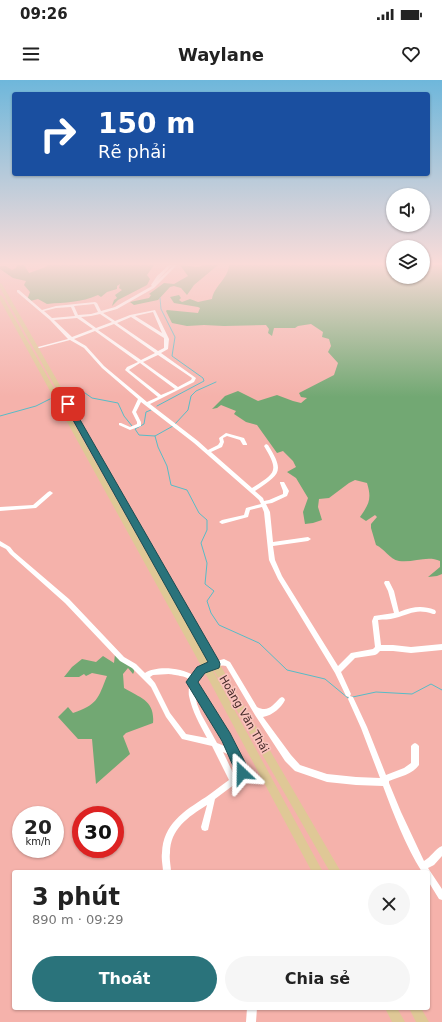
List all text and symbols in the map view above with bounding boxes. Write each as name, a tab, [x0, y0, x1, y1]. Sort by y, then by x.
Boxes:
text: 09:26	[20, 5, 68, 23]
icon: menu	[20, 43, 42, 65]
icon: heart	[400, 43, 422, 65]
text: Waylane	[178, 44, 264, 65]
text: 150 m	[98, 107, 195, 140]
icon: right	[32, 108, 84, 160]
text: Rẽ phải	[98, 141, 166, 162]
map controls	[386, 188, 430, 284]
button: sound	[386, 188, 430, 232]
button: layers	[386, 240, 430, 284]
pin	[51, 387, 85, 421]
icon: arrive	[57, 393, 79, 415]
street label: Hoàng Văn Thái	[217, 673, 271, 755]
position arrow	[221, 752, 263, 794]
speed limit sign: 30	[72, 806, 124, 858]
text: 20	[24, 815, 52, 839]
text: km/h	[25, 836, 51, 847]
text: 3 phút	[32, 883, 120, 911]
button: close	[368, 883, 410, 925]
text: 890 m · 09:29	[32, 912, 123, 927]
button: Thoát	[32, 956, 217, 1002]
button: Chia sẻ	[225, 956, 410, 1002]

